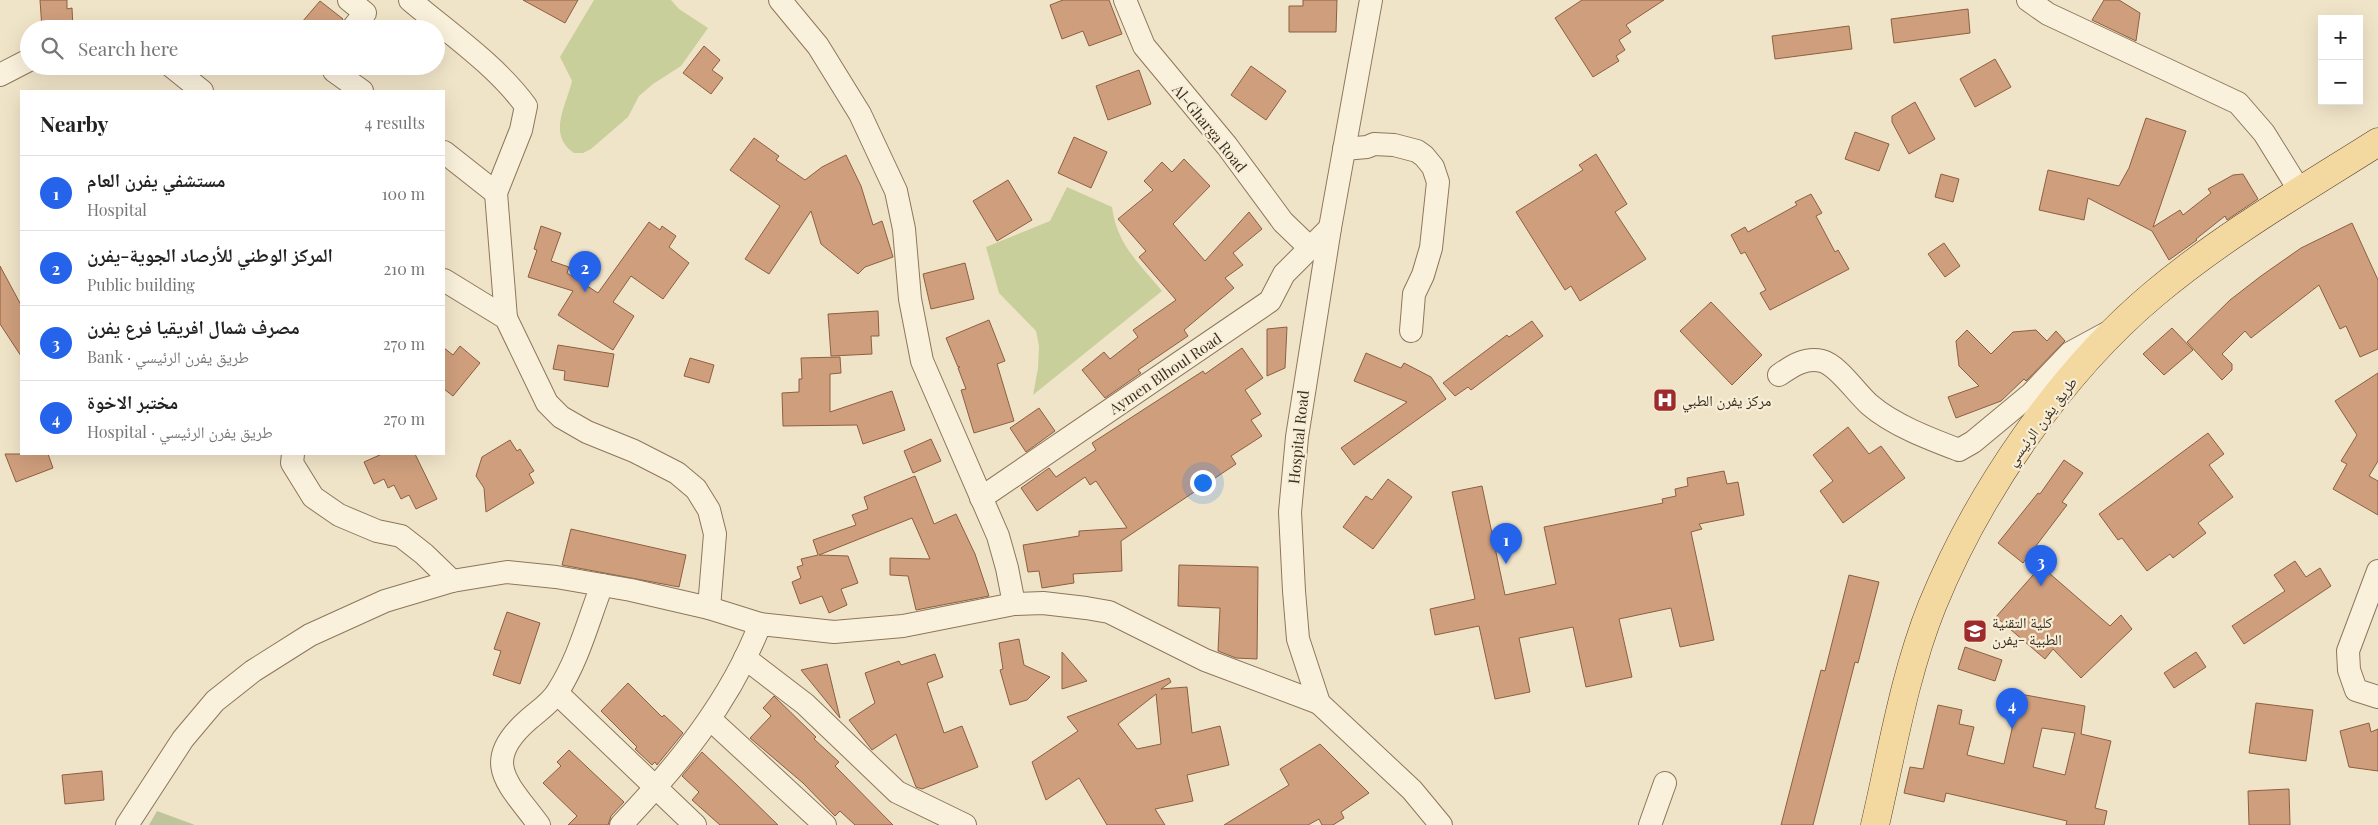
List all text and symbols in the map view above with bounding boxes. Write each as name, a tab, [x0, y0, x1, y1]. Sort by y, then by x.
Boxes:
map controls	[2318, 15, 2363, 105]
button: +	[2318, 15, 2363, 60]
search box	[20, 20, 445, 75]
icon: search	[38, 34, 66, 62]
text: Search here	[78, 35, 178, 61]
button: −	[2318, 60, 2363, 105]
street label: Al-Gharga Road	[1168, 79, 1252, 176]
text: Nearby	[40, 109, 109, 137]
text: 4 results	[364, 112, 425, 133]
text: مستشفي يفرن العام	[87, 166, 225, 192]
text: 1	[53, 183, 59, 204]
text: 100 m	[382, 183, 425, 204]
text: Hospital	[87, 199, 147, 220]
text: المركز الوطني للأرصاد الجوية-يفرن	[87, 241, 333, 267]
pin: 2	[569, 251, 601, 292]
text: 2	[52, 258, 60, 279]
text: 210 m	[384, 258, 425, 279]
text: Public building	[87, 274, 195, 295]
text: مصرف شمال افريقيا فرع يفرن	[87, 313, 300, 339]
street label: Aymen Blhoul Road	[1104, 328, 1226, 419]
text: 3	[52, 333, 60, 354]
text: 270 m	[383, 333, 425, 354]
text: Bank · طريق يفرن الرئيسي	[87, 346, 249, 367]
street label: طريق يفرن الرئيسي	[2001, 372, 2083, 471]
hospital icon: مركز يفرن الطبي	[1652, 387, 1678, 413]
text: مختبر الاخوة	[87, 388, 178, 414]
street label: Hospital Road	[1283, 389, 1313, 485]
place label: مركز يفرن الطبي	[1682, 390, 1771, 413]
text: 4	[52, 408, 60, 429]
text: 270 m	[383, 408, 425, 429]
text: Hospital · طريق يفرن الرئيسي	[87, 421, 273, 442]
your location	[1190, 470, 1216, 496]
pin: 1	[1490, 523, 1522, 564]
pin: 3	[2025, 545, 2057, 586]
place label: كلية التقنية الطبية -يفرن	[1992, 612, 2062, 650]
school or university icon: كلية التقنية الطبية -يفرن	[1962, 618, 1988, 644]
pin: 4	[1996, 688, 2028, 729]

